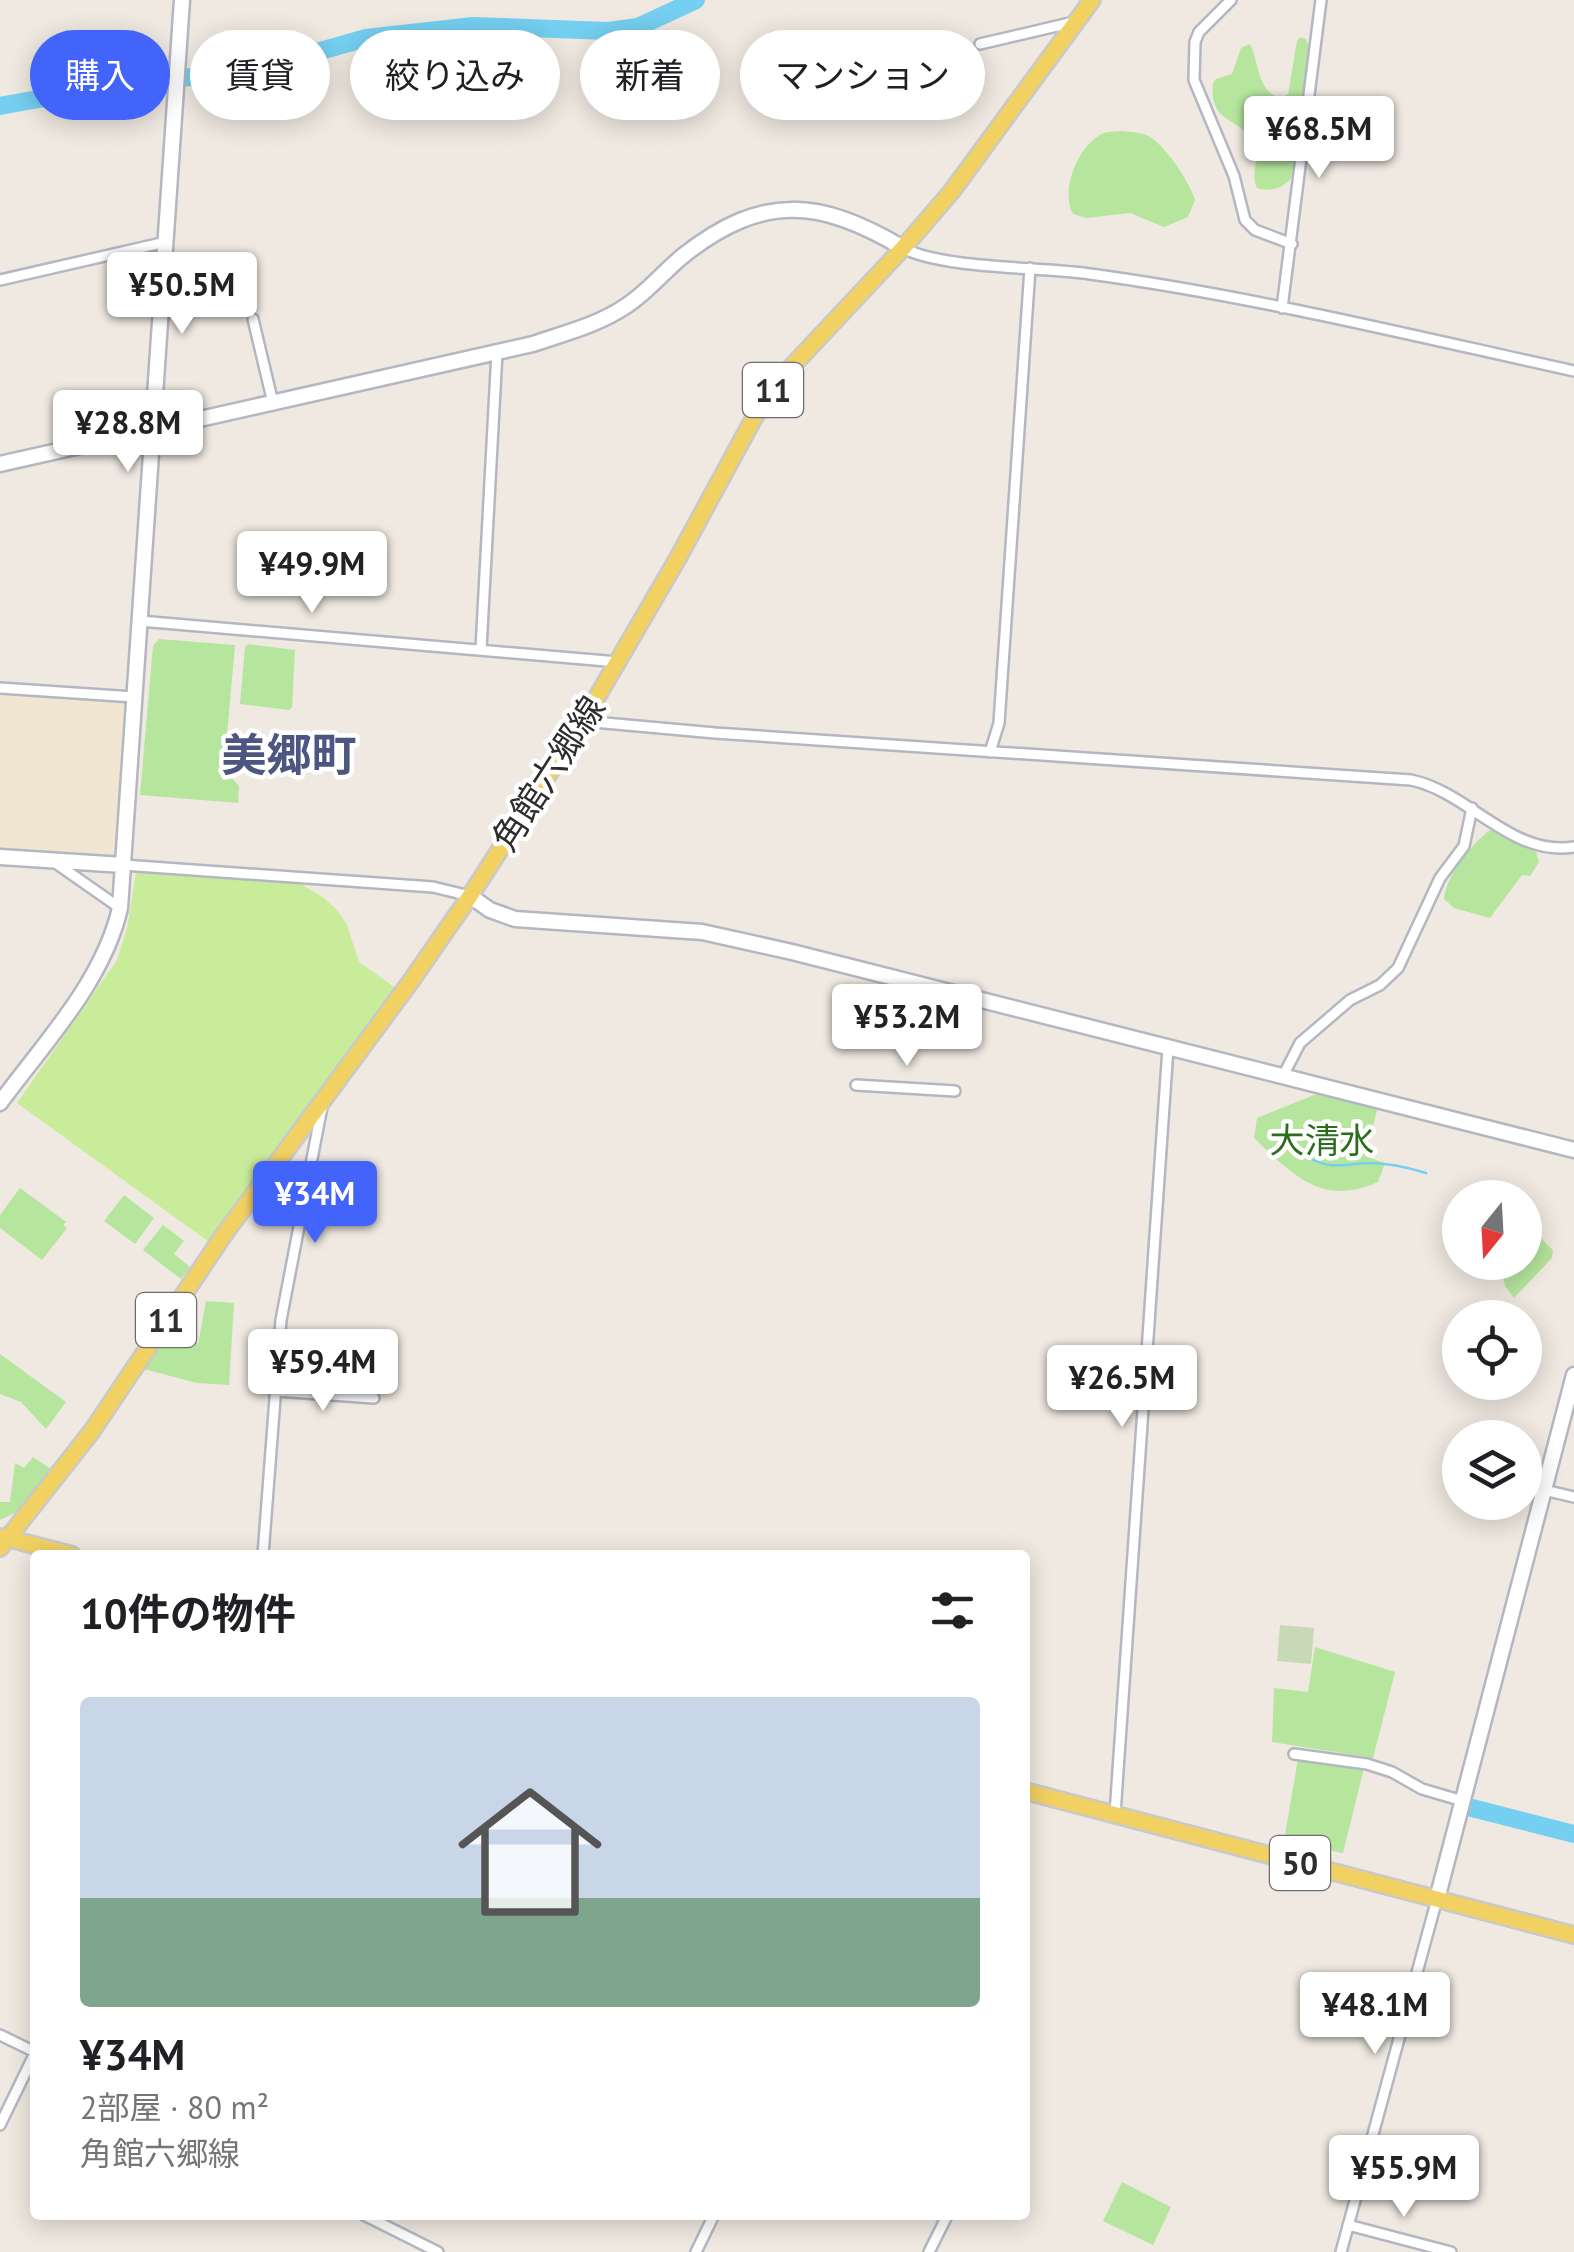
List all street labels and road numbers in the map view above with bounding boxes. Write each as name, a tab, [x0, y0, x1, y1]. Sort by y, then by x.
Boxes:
road number: 11	[743, 363, 803, 417]
street label: 角館六郷線	[481, 687, 615, 859]
road number: 11	[136, 1293, 196, 1347]
road number: 50	[1270, 1836, 1330, 1890]

